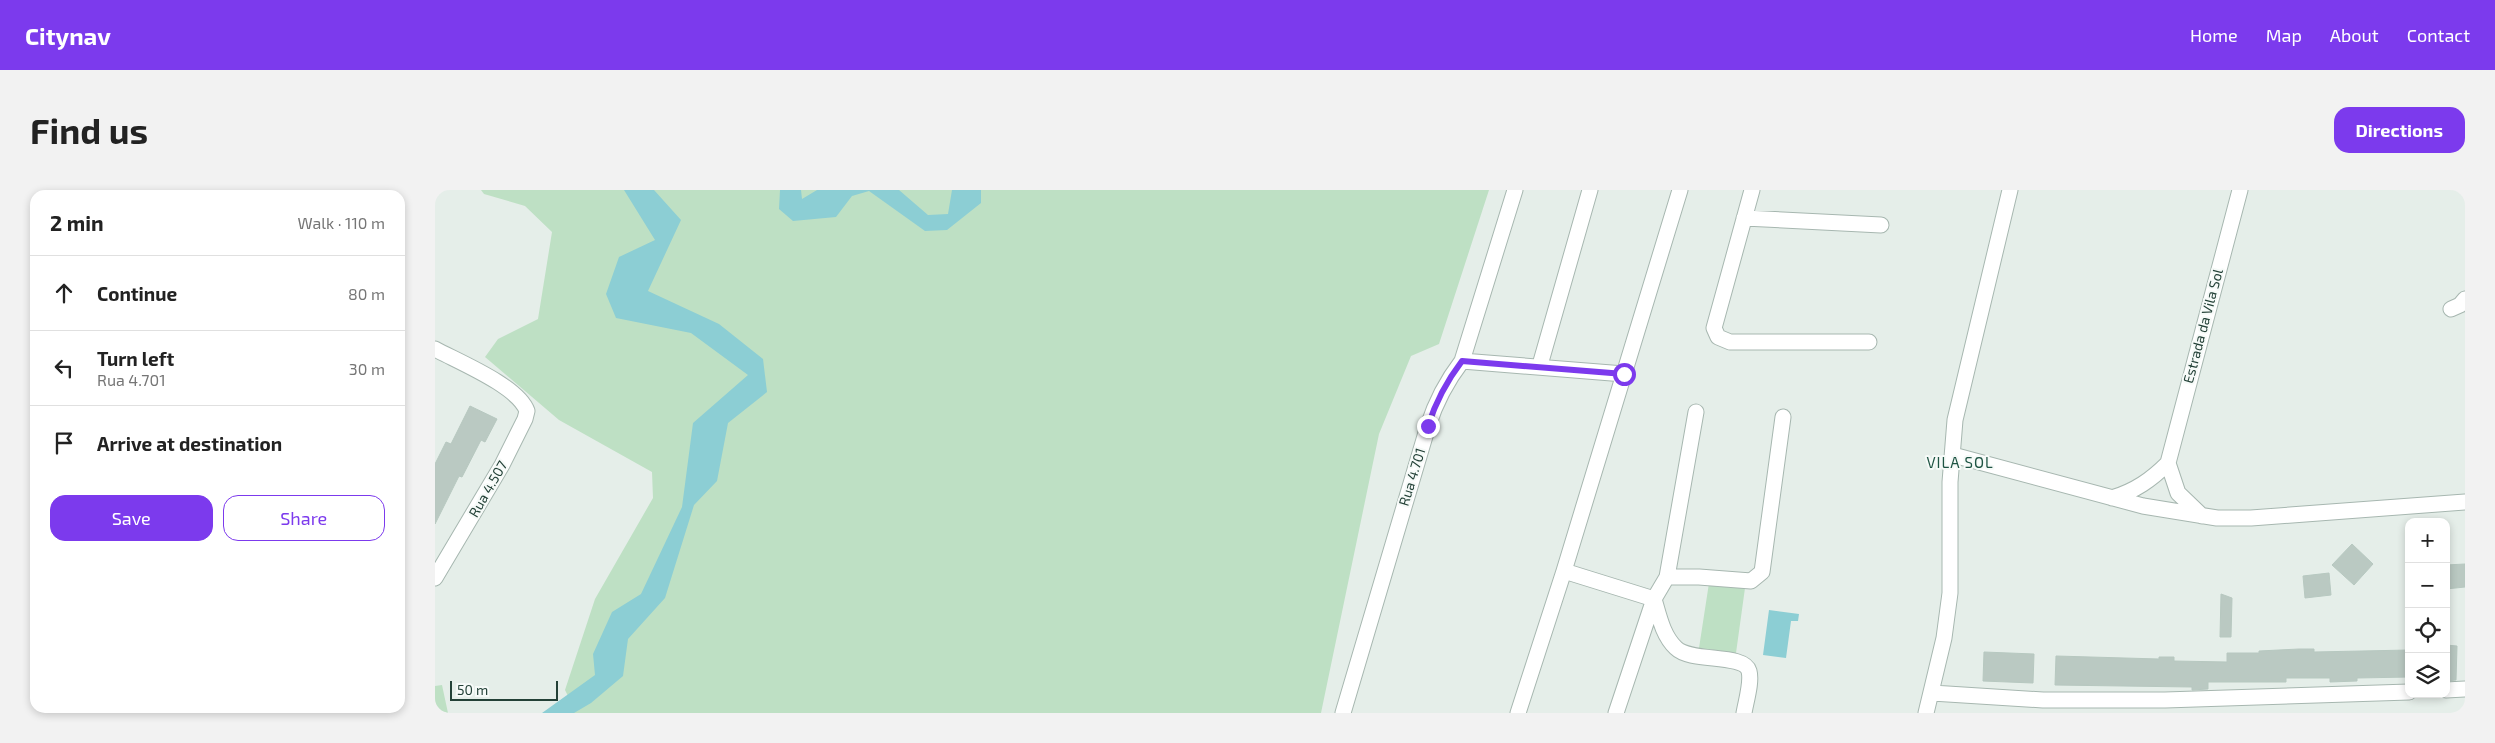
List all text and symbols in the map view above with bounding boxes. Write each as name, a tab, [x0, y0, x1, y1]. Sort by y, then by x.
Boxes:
text: Citynav	[25, 21, 111, 50]
text: Home	[2190, 24, 2238, 46]
text: Map	[2266, 24, 2302, 46]
text: About	[2330, 24, 2379, 46]
text: Contact	[2407, 24, 2470, 46]
button: Directions	[2334, 107, 2465, 153]
text: Find us	[30, 109, 148, 151]
text: 2 min	[50, 210, 104, 235]
text: Walk · 110 m	[298, 213, 385, 232]
street label: Estrada da Vila Sol	[2179, 266, 2226, 385]
icon: ahead	[50, 279, 78, 307]
text: Continue	[97, 282, 177, 305]
text: 80 m	[348, 284, 385, 303]
text: Turn left	[97, 347, 174, 370]
icon: left	[50, 354, 78, 382]
text: 30 m	[349, 359, 385, 378]
route start	[1613, 363, 1636, 386]
text: Rua 4.701	[97, 370, 166, 389]
route end	[1417, 415, 1440, 438]
icon: arrive	[50, 429, 78, 457]
text: Arrive at destination	[97, 432, 282, 455]
street label: Rua 4.701	[1395, 446, 1428, 508]
district label: VILA SOL	[1926, 453, 1994, 471]
street label: Rua 4.507	[465, 457, 511, 520]
button: Save	[50, 495, 213, 541]
button: Share	[223, 495, 385, 541]
map controls	[2405, 518, 2450, 698]
button: +	[2405, 518, 2450, 563]
button: −	[2405, 563, 2450, 608]
button: locate	[2405, 608, 2450, 653]
button: layers	[2405, 653, 2450, 698]
scale bar	[450, 678, 557, 701]
text: 50 m	[457, 681, 488, 698]

